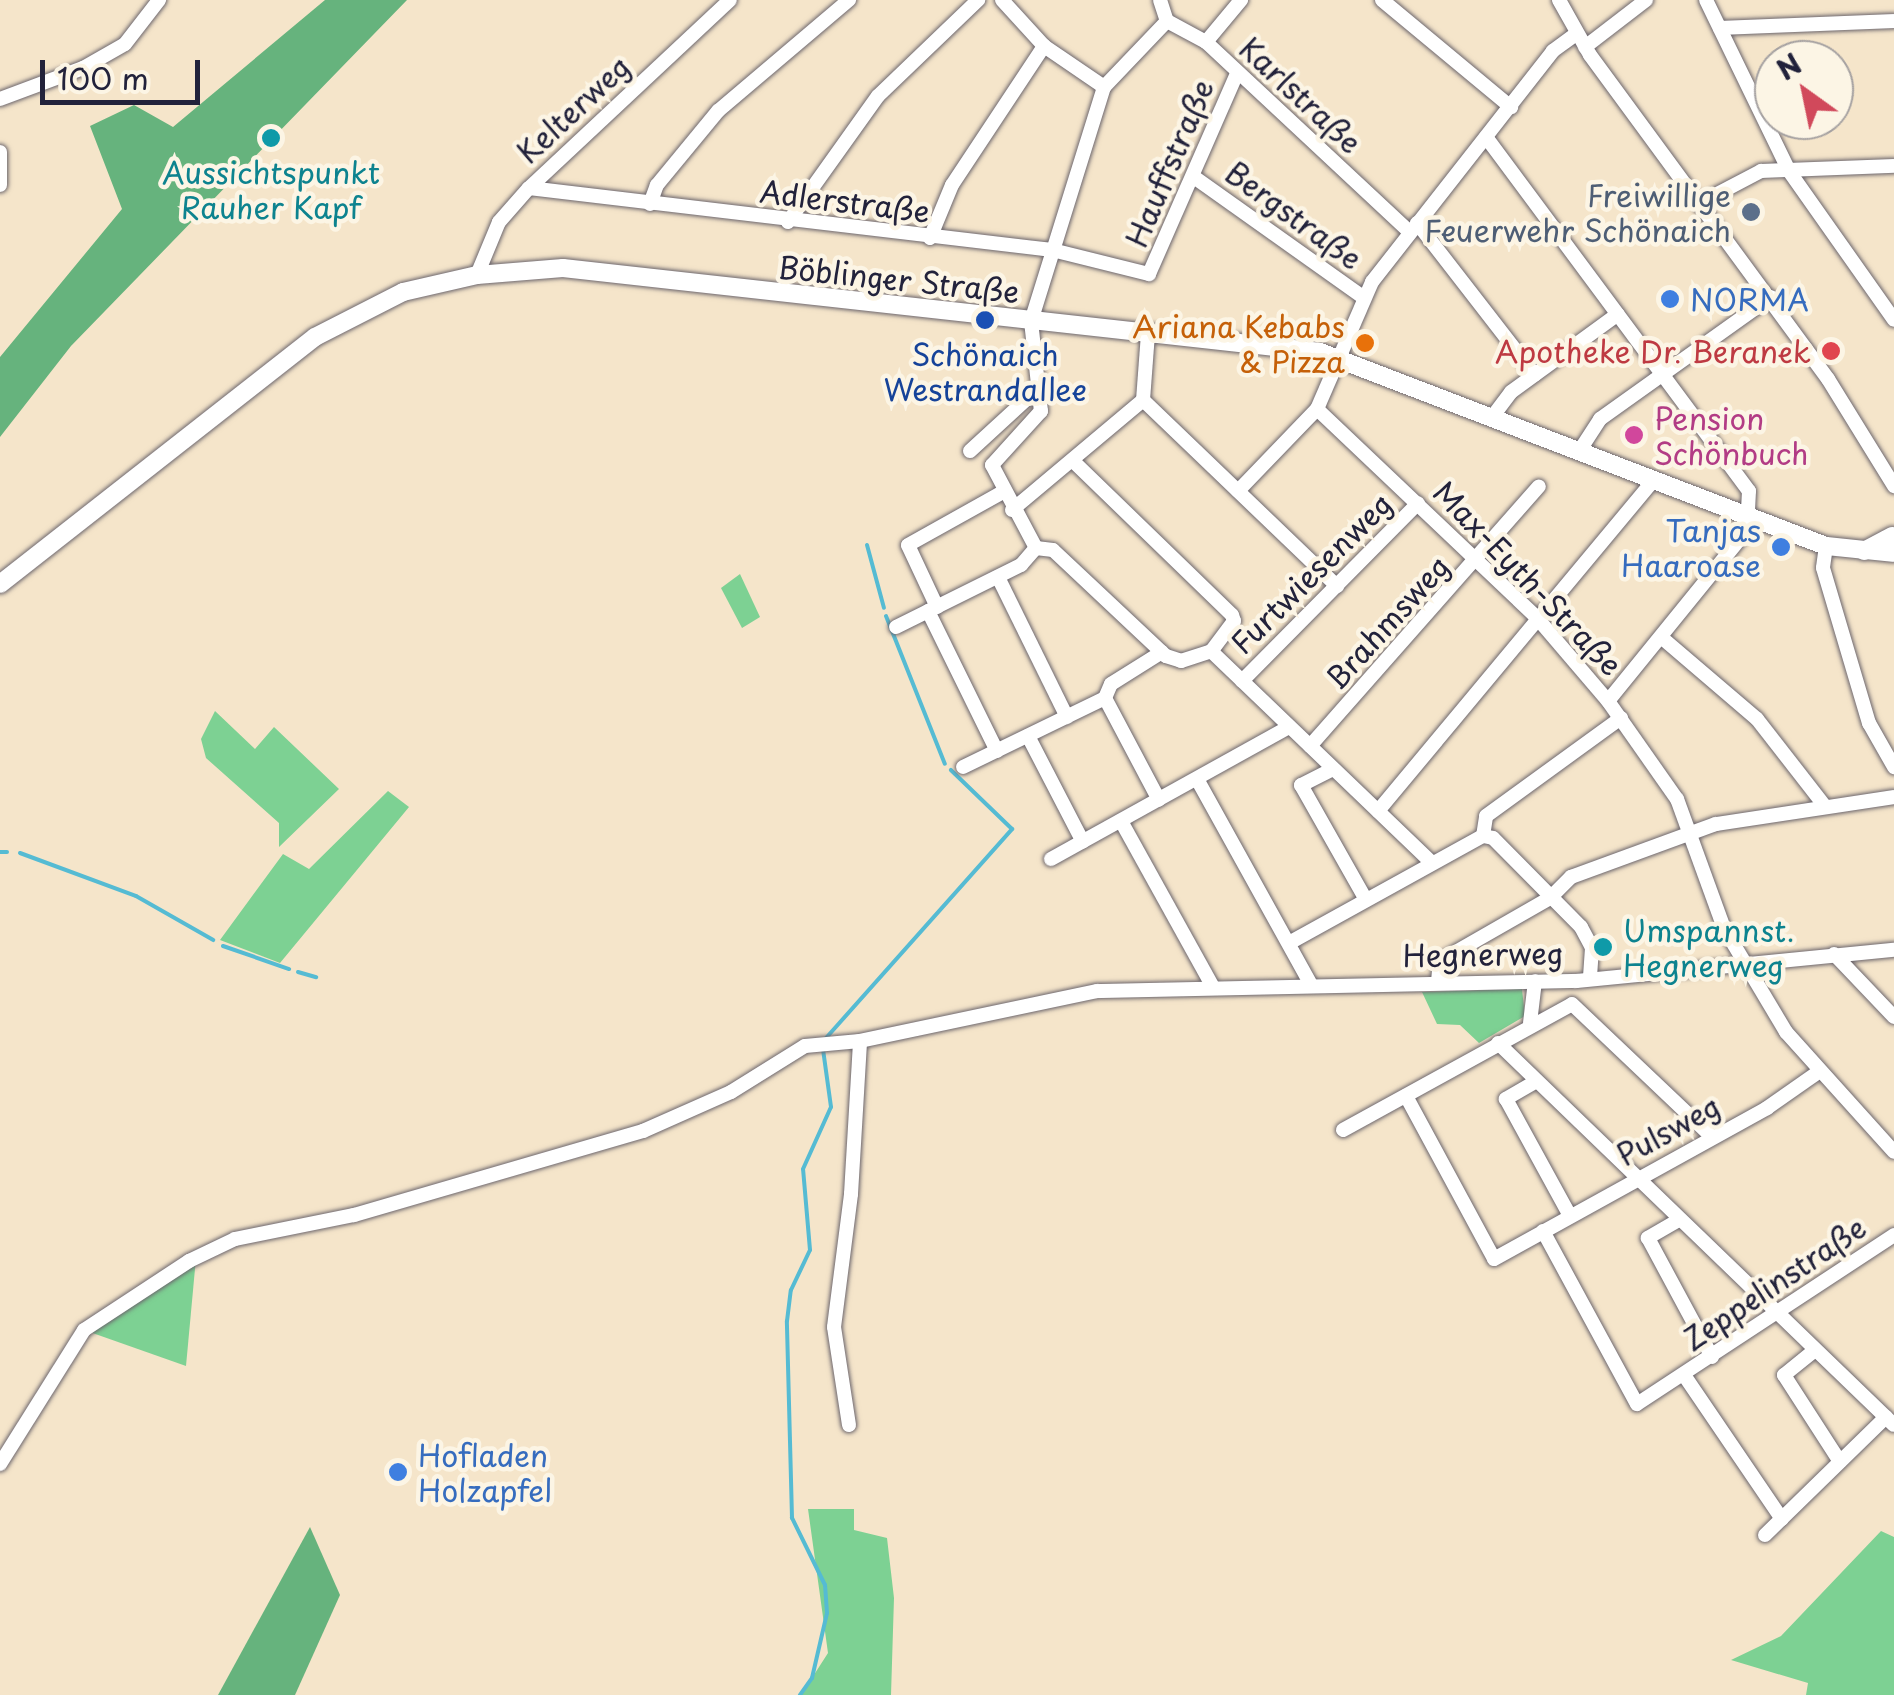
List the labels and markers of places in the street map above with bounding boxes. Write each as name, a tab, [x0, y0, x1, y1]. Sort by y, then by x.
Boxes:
marker: Aussichtspunkt Rauher Kapf	[260, 127, 282, 149]
place label: Aussichtspunkt Rauher Kapf	[162, 154, 380, 224]
place label: Freiwillige Feuerwehr Schönaich	[1425, 177, 1731, 248]
marker: Freiwillige Feuerwehr Schönaich	[1740, 201, 1762, 223]
place label: NORMA	[1690, 281, 1809, 317]
marker: NORMA	[1659, 288, 1681, 310]
place label: Ariana Kebabs & Pizza	[1131, 308, 1345, 378]
marker: Schönaich Westrandallee	[974, 309, 996, 331]
marker: Ariana Kebabs & Pizza	[1354, 332, 1376, 354]
place label: Apotheke Dr. Beranek	[1490, 333, 1811, 369]
place label: Schönaich Westrandallee	[884, 336, 1086, 406]
marker: Apotheke Dr. Beranek	[1820, 340, 1842, 362]
place label: Pension Schönbuch	[1654, 400, 1808, 470]
marker: Pension Schönbuch	[1623, 424, 1645, 446]
place label: Tanjas Haaroase	[1621, 512, 1761, 582]
marker: Tanjas Haaroase	[1770, 536, 1792, 558]
place label: Umspannst. Hegnerweg	[1623, 912, 1795, 982]
marker: Umspannst. Hegnerweg	[1592, 936, 1614, 958]
place label: Hofladen Holzapfel	[418, 1437, 552, 1508]
marker: Hofladen Holzapfel	[387, 1461, 409, 1483]

